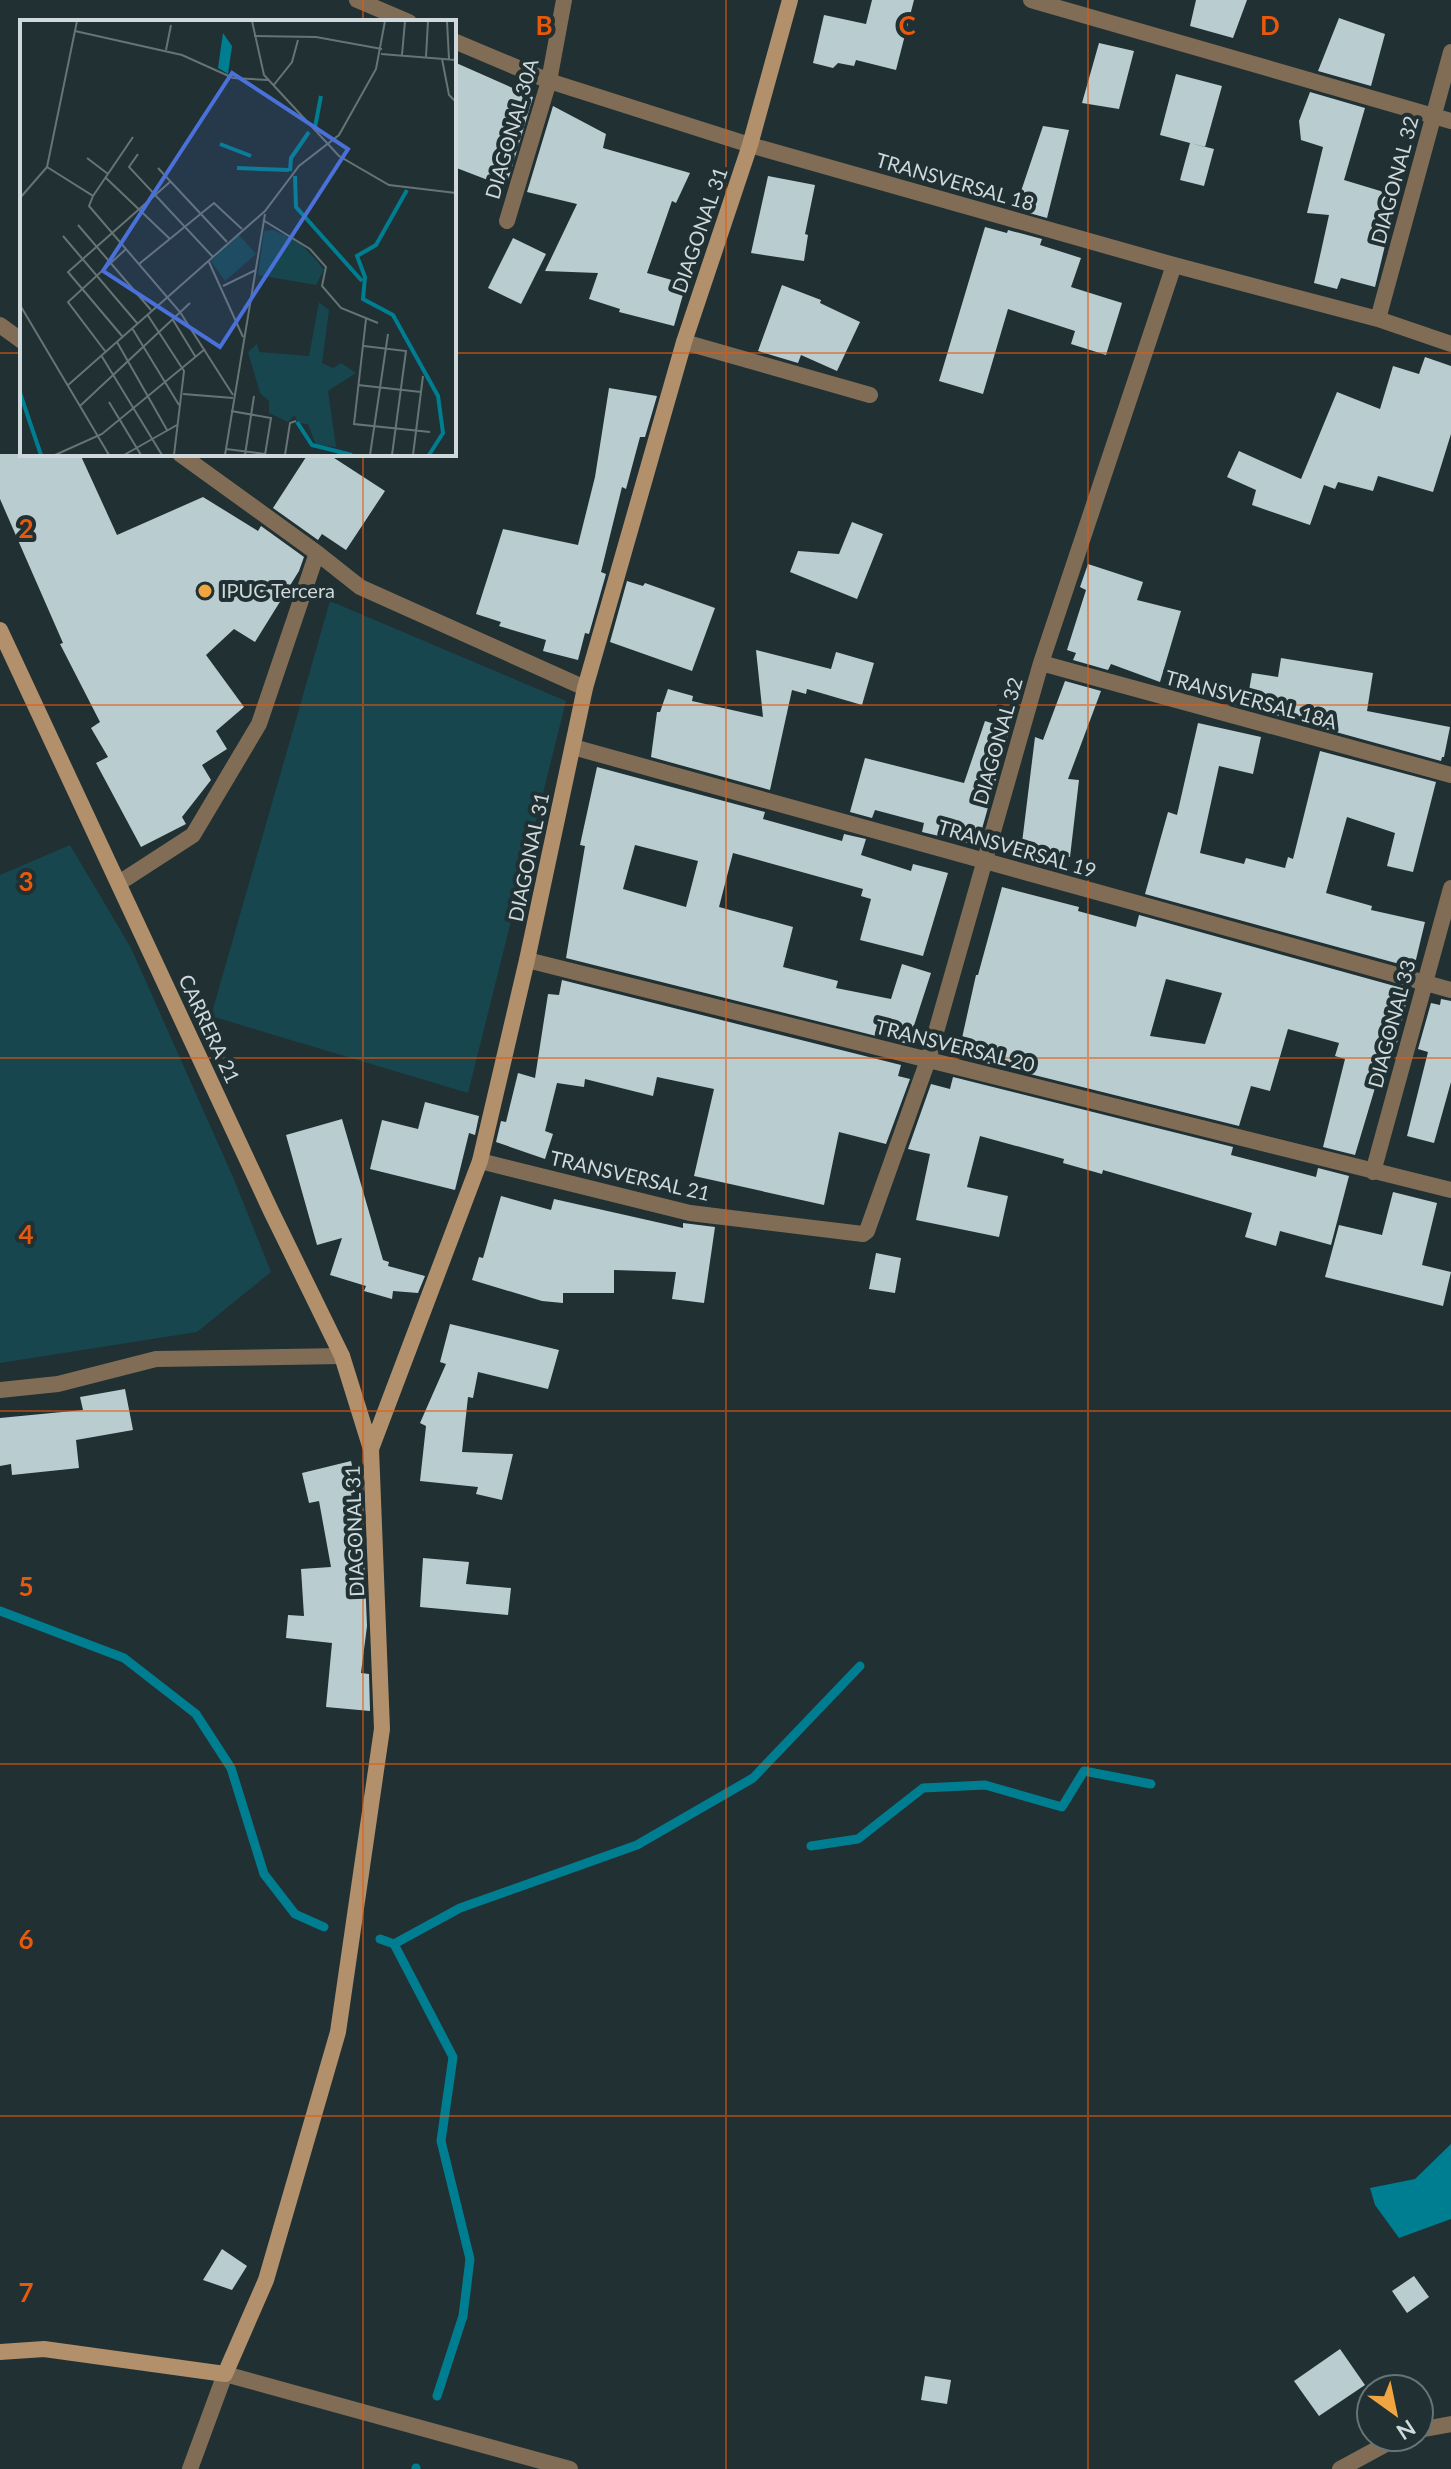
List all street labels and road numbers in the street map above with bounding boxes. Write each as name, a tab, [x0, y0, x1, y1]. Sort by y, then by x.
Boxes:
street label: DIAGONAL 30A	[480, 55, 543, 202]
street label: DIAGONAL 32	[1365, 113, 1423, 246]
street label: TRANSVERSAL 18	[873, 147, 1037, 215]
street label: DIAGONAL 31	[666, 164, 732, 296]
street label: TRANSVERSAL 18A	[1163, 665, 1340, 734]
street label: DIAGONAL 32	[967, 674, 1027, 807]
street label: DIAGONAL 31	[503, 790, 553, 924]
street label: TRANSVERSAL 19	[935, 814, 1099, 882]
street label: DIAGONAL 33	[1362, 957, 1420, 1090]
street label: CARRERA 21	[174, 970, 246, 1087]
street label: TRANSVERSAL 20	[873, 1014, 1037, 1076]
street label: TRANSVERSAL 21	[548, 1145, 713, 1205]
street label: DIAGONAL 31	[340, 1465, 368, 1597]

